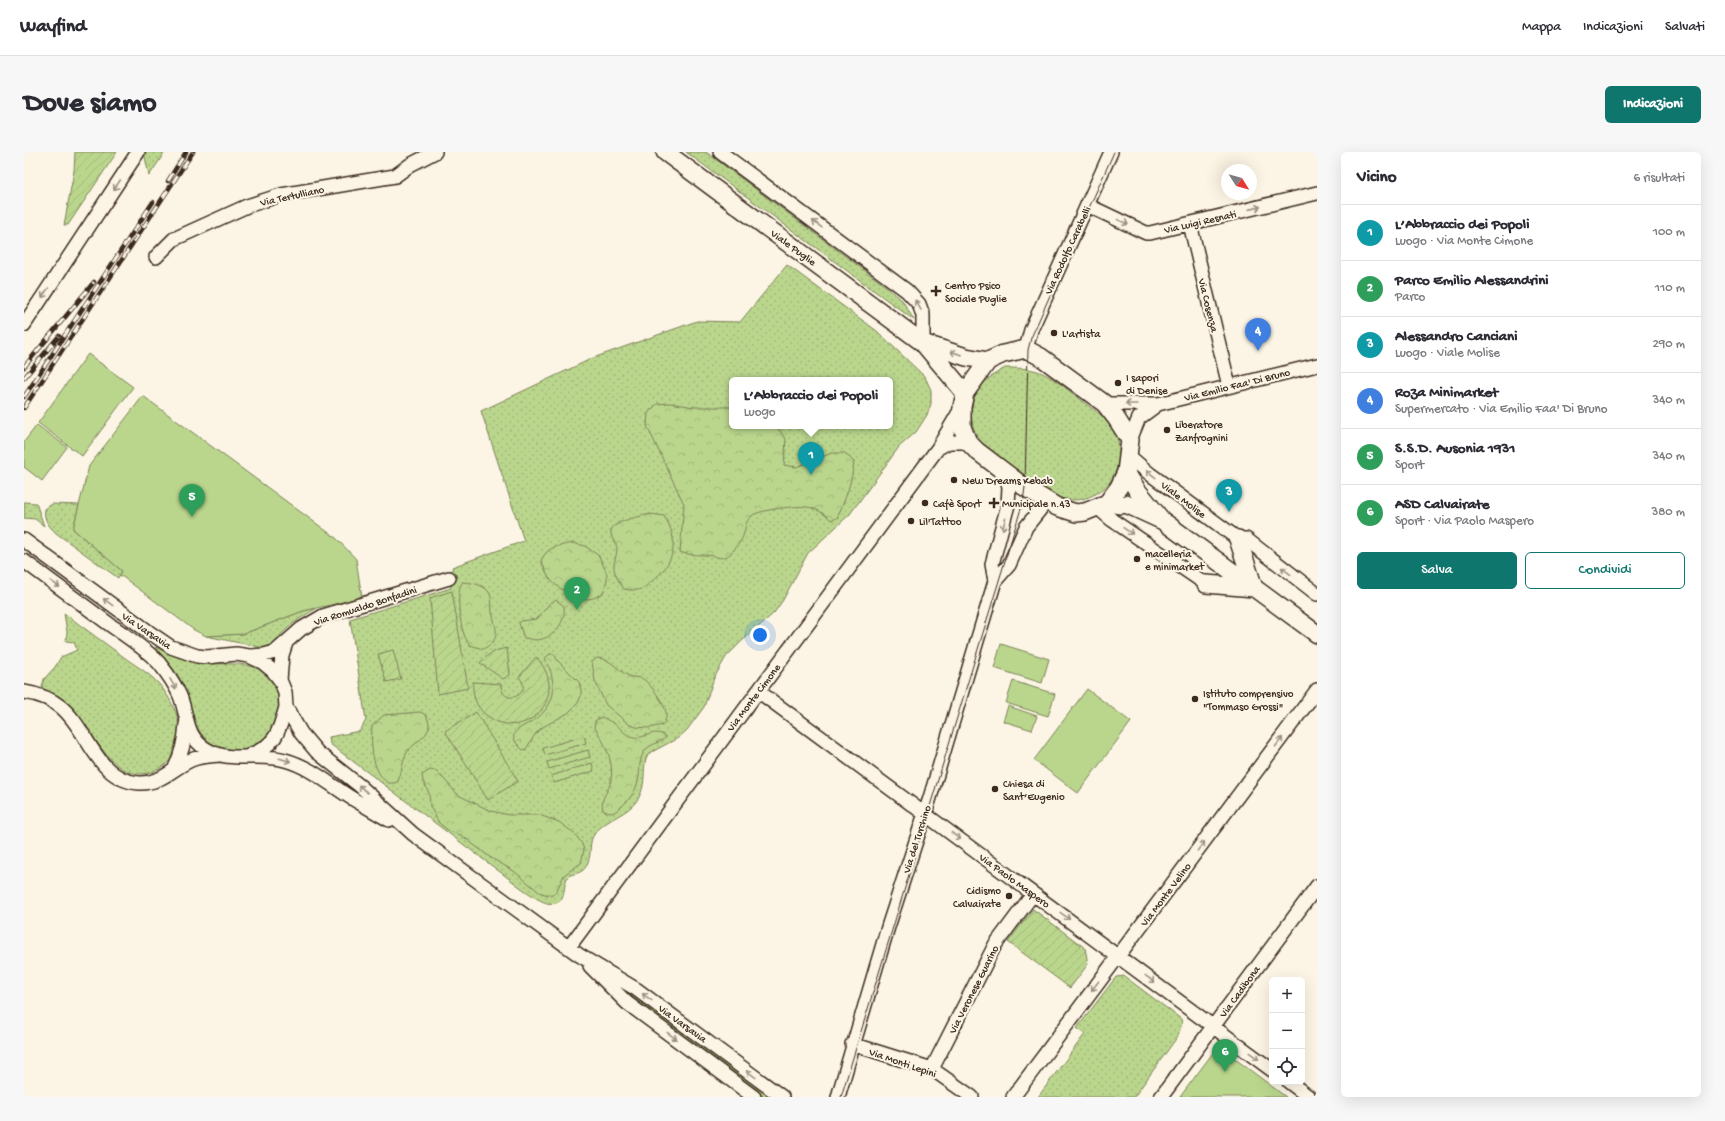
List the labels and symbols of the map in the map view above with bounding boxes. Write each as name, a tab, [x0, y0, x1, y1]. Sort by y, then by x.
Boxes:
north arrow	[1221, 164, 1257, 200]
one-way arrow	[113, 179, 121, 190]
street label: Via Tertulliano	[258, 184, 326, 210]
one-way arrow	[1248, 204, 1261, 211]
street label: Via Rodolfo Carabelli	[1042, 205, 1094, 298]
street label: Via Luigi Resnati	[1162, 209, 1238, 237]
one-way arrow	[1116, 219, 1128, 226]
one-way arrow	[812, 220, 823, 228]
street label: Viale Puglie	[767, 228, 818, 269]
street label: Via Cosenza	[1194, 276, 1220, 334]
place label: Centro Psico Sociale Puglie	[945, 281, 1007, 306]
marker: Centro Psico Sociale Puglie	[930, 285, 942, 297]
one-way arrow	[41, 287, 49, 298]
one-way arrow	[913, 299, 921, 311]
pin: 4	[1245, 318, 1271, 351]
marker: L'artista	[1049, 328, 1059, 338]
place label: L'artista	[1062, 329, 1101, 341]
one-way arrow	[949, 349, 962, 356]
street label: Via Emilio Faa' Di Bruno	[1182, 367, 1292, 405]
place label: I sapori di Denise	[1126, 373, 1168, 398]
marker: I sapori di Denise	[1113, 378, 1123, 388]
one-way arrow	[1125, 400, 1138, 408]
place label: Liberatore Zanfrognini	[1175, 420, 1228, 445]
marker: Liberatore Zanfrognini	[1162, 425, 1172, 435]
pin: 1	[798, 442, 824, 475]
one-way arrow	[1145, 470, 1156, 478]
marker: New Dreams Kebab	[949, 475, 959, 485]
place label: New Dreams Kebab	[962, 476, 1053, 488]
street label: Viale Molise	[1157, 479, 1208, 522]
pin: 3	[1216, 479, 1242, 512]
pin: 5	[179, 484, 205, 517]
marker: Cafè Sport	[920, 498, 930, 508]
place label: Cafè Sport	[933, 498, 983, 511]
marker: Municipale n.43	[989, 498, 999, 508]
place label: Municipale n.43	[1002, 499, 1071, 511]
marker: Lil'Tattoo	[906, 516, 916, 526]
place label: Lil'Tattoo	[919, 517, 962, 529]
one-way arrow	[1000, 517, 1007, 530]
one-way arrow	[1122, 527, 1133, 535]
place label: macelleria e minimarket	[1145, 549, 1205, 574]
marker: macelleria e minimarket	[1132, 554, 1142, 564]
one-way arrow	[1281, 566, 1292, 575]
pin: 2	[564, 577, 590, 610]
one-way arrow	[50, 580, 61, 589]
street label: Via Romualdo Bonfadini	[311, 584, 419, 630]
one-way arrow	[103, 598, 114, 607]
street label: Via Varsavia	[118, 610, 174, 653]
your location	[750, 625, 770, 645]
street label: Via Monte Cimone	[725, 662, 784, 735]
one-way arrow	[170, 678, 178, 690]
place label: Istituto comprensivo "Tommaso Grossi"	[1203, 689, 1294, 714]
marker: Istituto comprensivo "Tommaso Grossi"	[1190, 694, 1200, 704]
one-way arrow	[1274, 736, 1283, 747]
one-way arrow	[278, 757, 291, 764]
place label: Chiesa di Sant’Eugenio	[1003, 779, 1065, 804]
marker: Chiesa di Sant’Eugenio	[990, 784, 1000, 794]
one-way arrow	[358, 785, 369, 794]
street label: Via del Turchino	[901, 804, 935, 876]
one-way arrow	[950, 832, 961, 840]
one-way arrow	[1197, 841, 1205, 852]
street label: Via Paolo Maspero	[975, 851, 1052, 911]
street label: Via Monte Velino	[1138, 861, 1194, 930]
place label: Ciclismo Calvairate	[953, 886, 1001, 911]
marker: Ciclismo Calvairate	[1004, 891, 1014, 901]
one-way arrow	[1059, 912, 1070, 920]
street label: Via Veronese Guarino	[947, 944, 1002, 1037]
street label: Via Cadibona	[1217, 963, 1264, 1021]
one-way arrow	[1145, 975, 1156, 983]
one-way arrow	[1091, 981, 1099, 992]
one-way arrow	[641, 992, 652, 1001]
street label: Via Varsavia	[654, 1002, 709, 1047]
one-way arrow	[666, 1032, 677, 1040]
pin: 6	[1212, 1039, 1238, 1072]
street label: Via Monti Lepini	[866, 1046, 938, 1081]
one-way arrow	[1248, 1052, 1259, 1060]
one-way arrow	[746, 1070, 757, 1078]

